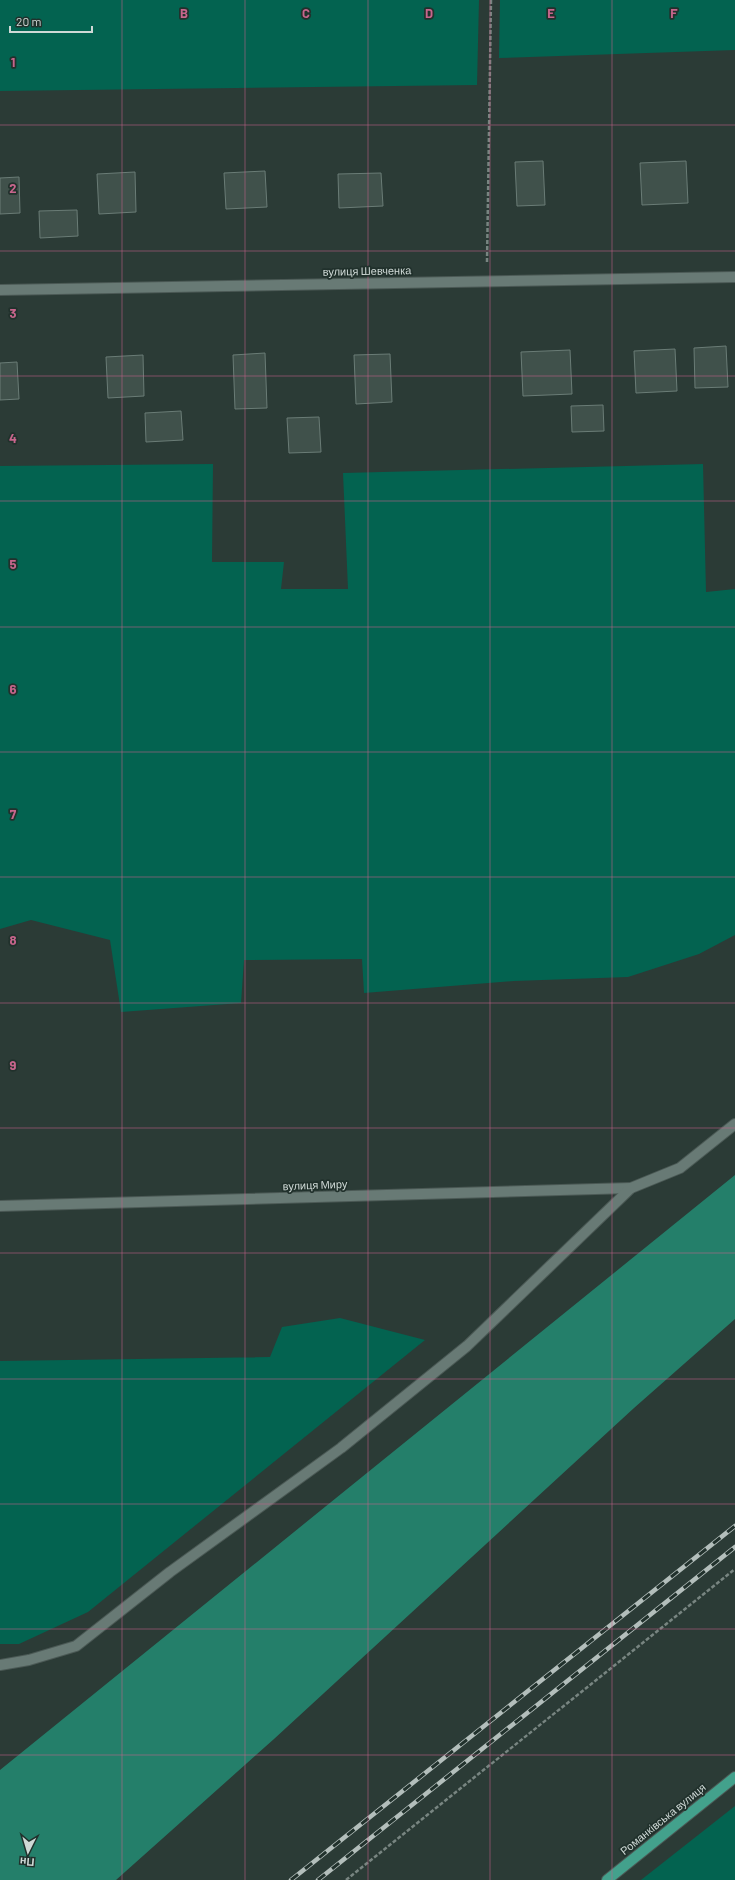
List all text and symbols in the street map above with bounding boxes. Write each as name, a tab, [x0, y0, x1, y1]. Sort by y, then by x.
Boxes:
text: B	[180, 5, 188, 21]
text: C	[302, 5, 310, 21]
text: D	[425, 5, 433, 21]
text: E	[547, 5, 555, 21]
text: F	[670, 5, 678, 21]
scale bar	[10, 8, 92, 34]
text: 20 m	[16, 14, 42, 28]
text: 1	[11, 54, 15, 70]
text: 2	[9, 180, 17, 196]
street label: вулиця Шевченка	[323, 263, 412, 278]
text: 3	[9, 305, 17, 321]
text: 4	[9, 430, 17, 446]
text: 5	[9, 556, 17, 572]
text: 6	[10, 681, 17, 697]
text: 7	[10, 806, 17, 822]
text: 8	[9, 932, 17, 948]
text: 9	[10, 1057, 17, 1073]
street label: вулиця Миру	[282, 1177, 348, 1192]
street label: Романківська вулиця	[617, 1780, 708, 1857]
north arrow	[8, 1832, 48, 1872]
text: Пн	[19, 1855, 35, 1870]

